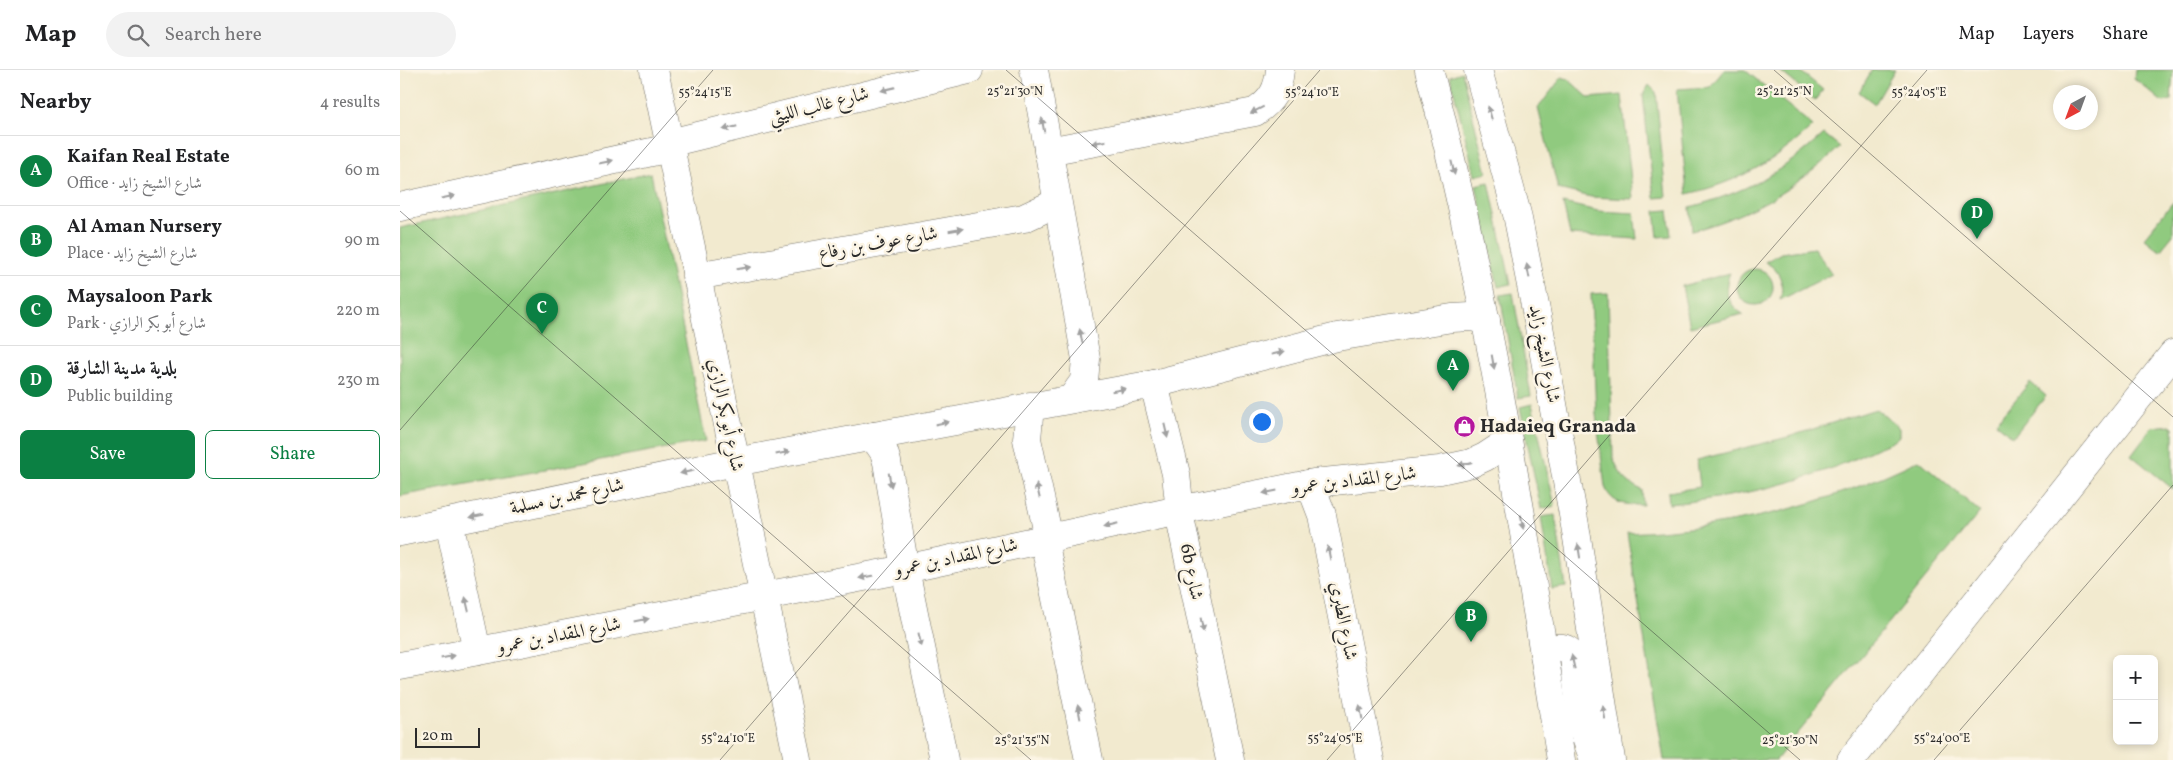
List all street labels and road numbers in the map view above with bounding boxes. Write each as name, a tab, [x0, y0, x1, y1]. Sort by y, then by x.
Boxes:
street label: شارع غالب الليثي	[766, 81, 873, 135]
street label: شارع عوف بن رفاع	[816, 221, 940, 268]
street label: شارع الشيخ زايد	[1519, 303, 1566, 406]
street label: شارع أبو بكر الرازي	[699, 356, 751, 474]
street label: شارع المقداد بن عمرو	[1288, 460, 1418, 503]
street label: شارع محمد بن مسلمة	[508, 472, 626, 523]
street label: شارع المقداد بن عمرو	[890, 532, 1020, 585]
street label: 6b شارع	[1172, 542, 1209, 603]
street label: شارع الطبري	[1322, 579, 1363, 663]
street label: شارع المقداد بن عمرو	[493, 611, 623, 662]

